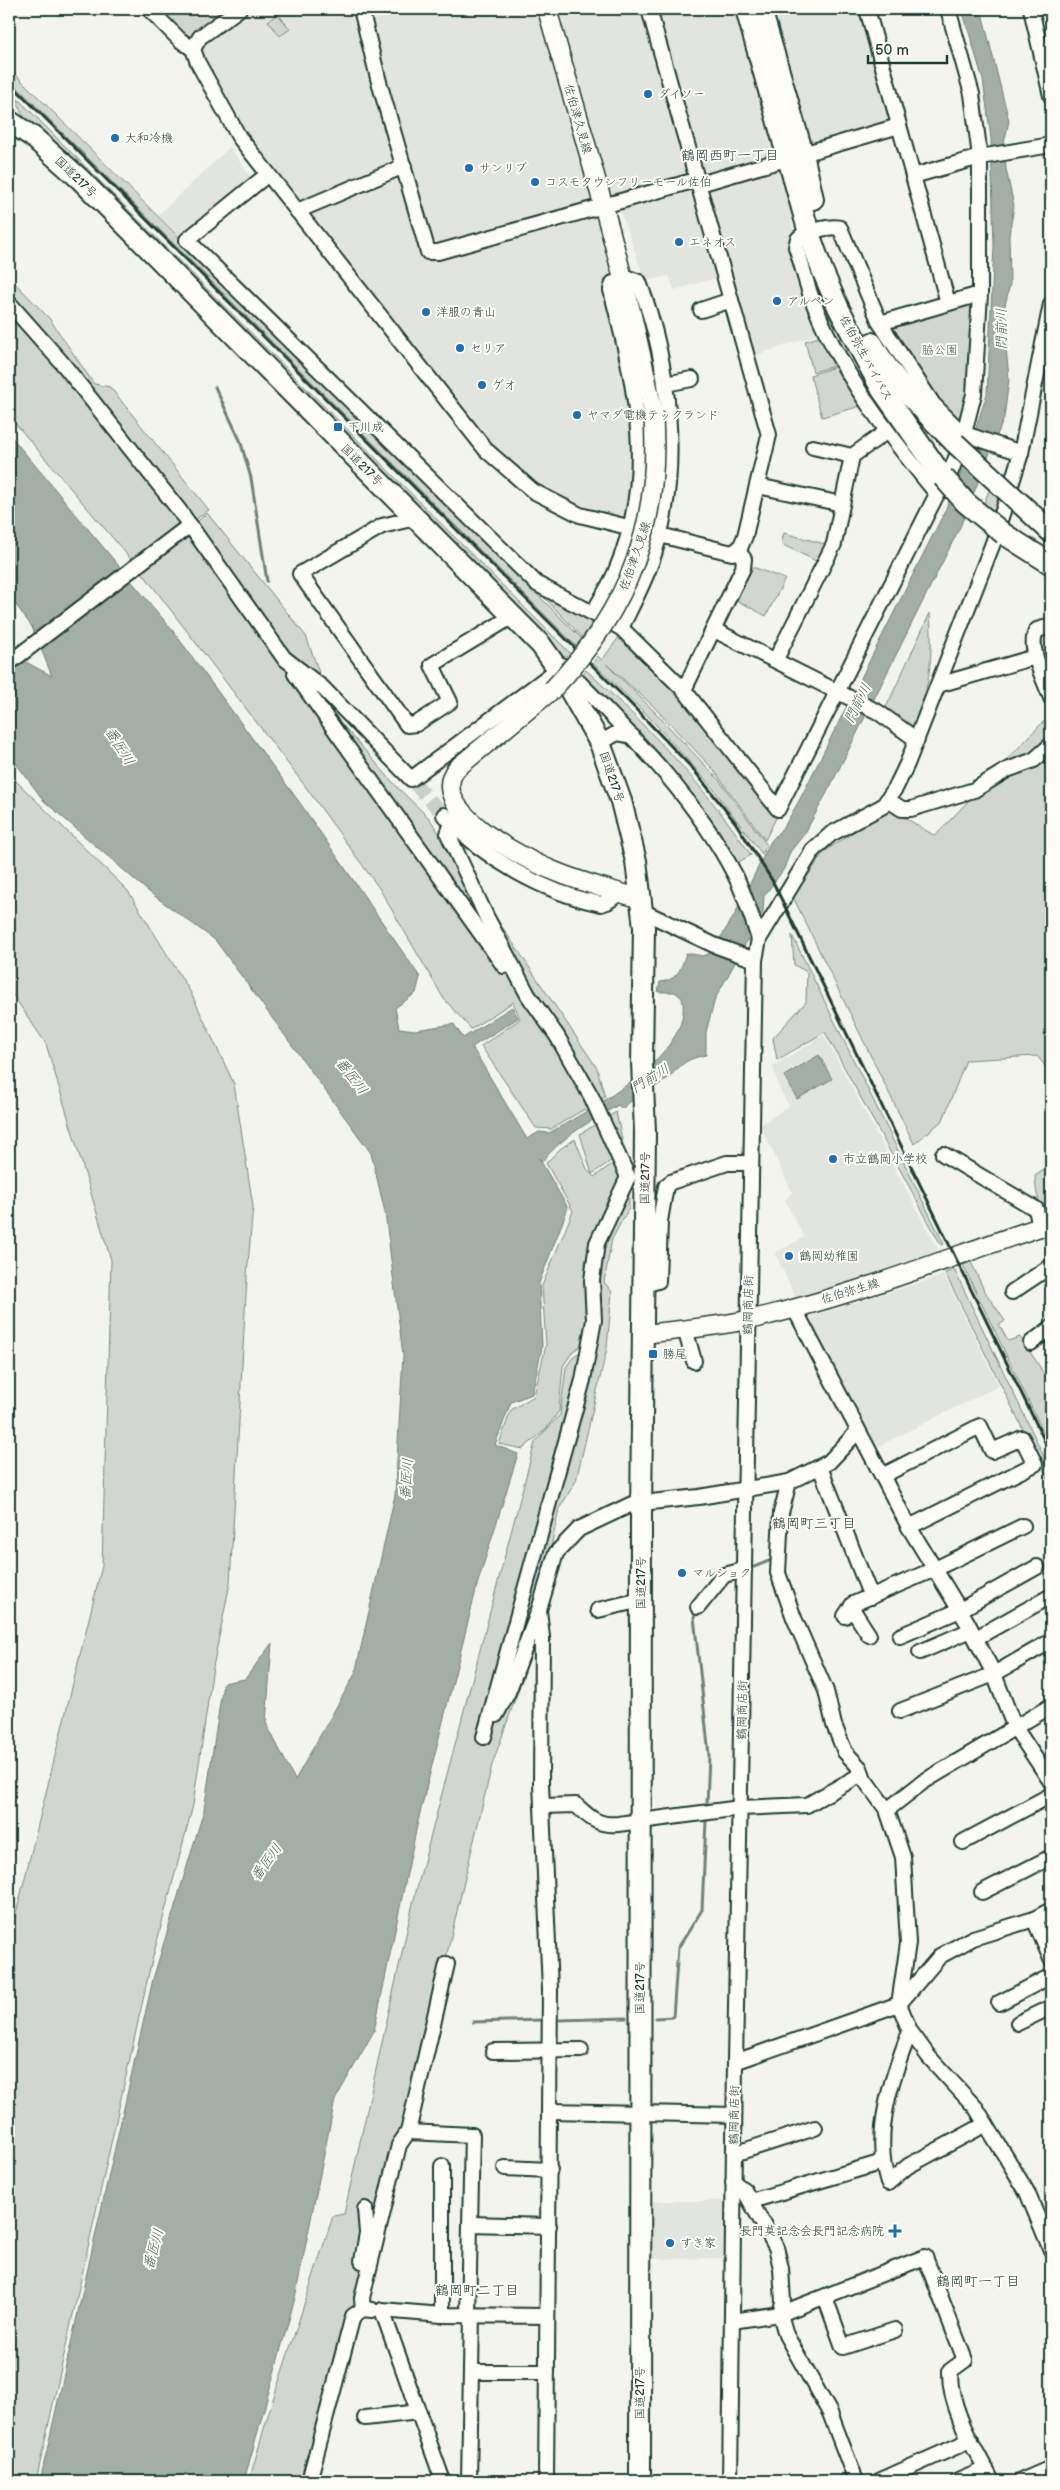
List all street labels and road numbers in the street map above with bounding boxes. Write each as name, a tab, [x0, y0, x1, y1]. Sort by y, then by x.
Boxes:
street label: 佐伯津久見線	[560, 82, 595, 156]
street label: 国道217号	[51, 153, 100, 201]
street label: 佐伯弥生バイパス	[836, 313, 895, 404]
street label: 国道217号	[337, 441, 386, 490]
street label: 佐伯津久見線	[617, 520, 654, 593]
street label: 国道217号	[596, 749, 627, 805]
street label: 国道217号	[638, 1151, 653, 1205]
street label: 鶴岡商店街	[740, 1275, 757, 1335]
street label: 佐伯弥生線	[819, 1276, 881, 1307]
street label: 国道217号	[634, 1556, 649, 1610]
street label: 鶴岡商店街	[734, 1680, 751, 1740]
street label: 国道217号	[633, 1961, 648, 2015]
street label: 鶴岡商店街	[726, 2085, 743, 2145]
street label: 国道217号	[633, 2366, 648, 2420]

